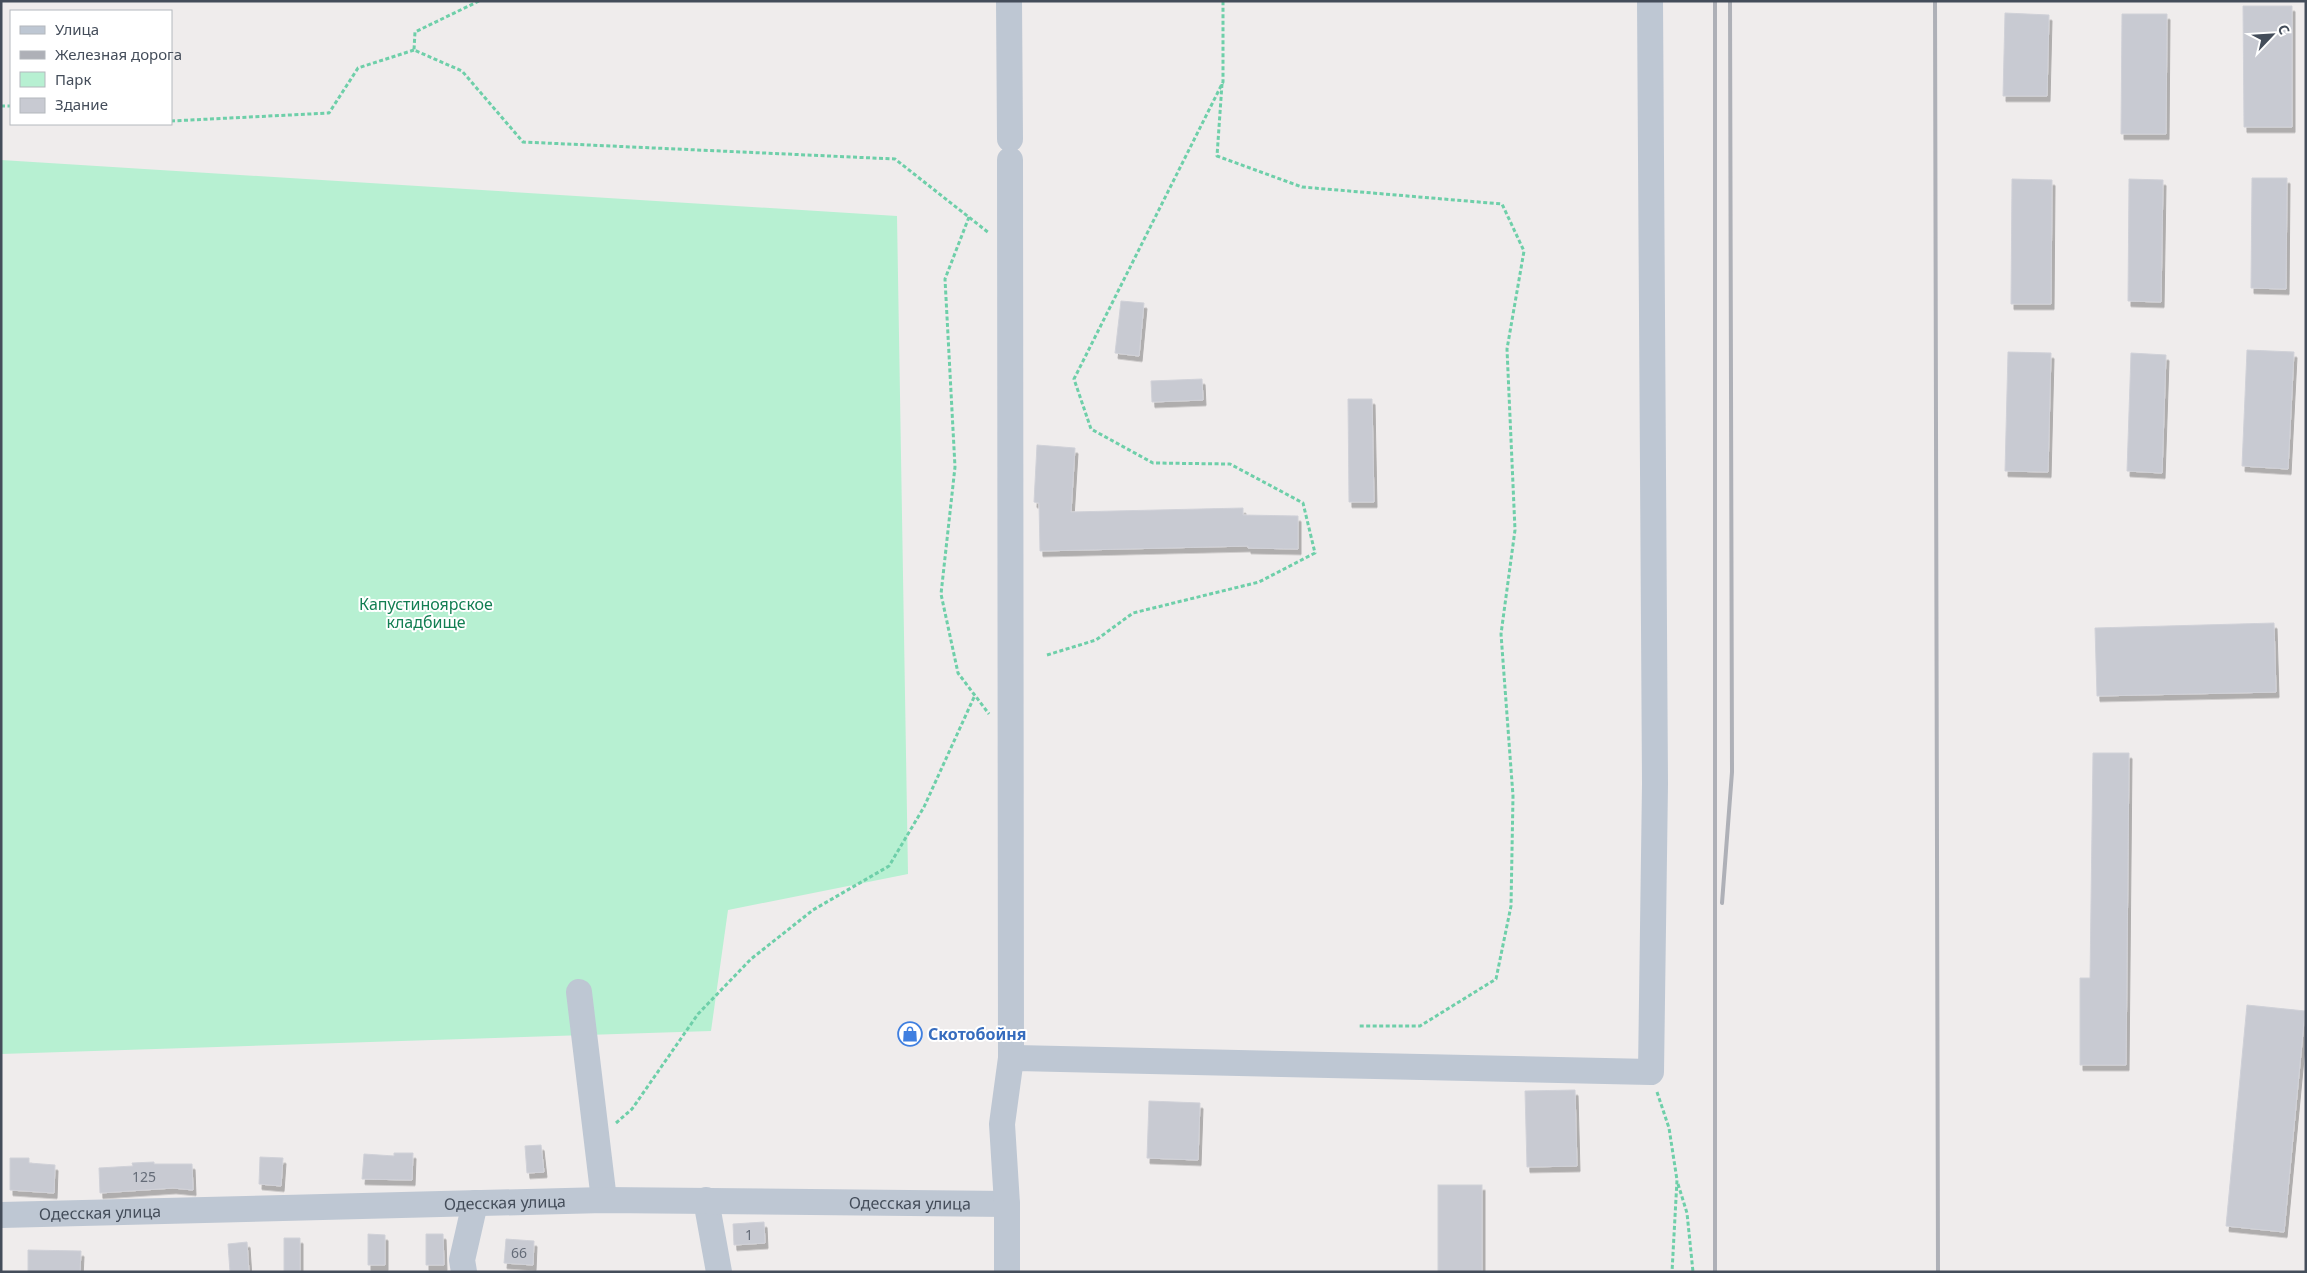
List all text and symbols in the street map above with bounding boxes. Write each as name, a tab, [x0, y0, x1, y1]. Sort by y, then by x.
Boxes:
legend	[10, 10, 172, 125]
north arrow	[2247, 10, 2297, 60]
text: Улица	[55, 19, 99, 39]
text: С	[2274, 21, 2295, 37]
text: Железная дорога	[55, 44, 182, 64]
text: Парк	[55, 69, 91, 89]
text: Здание	[55, 94, 108, 114]
park label: Капустиноярское кладбище	[359, 593, 493, 633]
shop icon: Скотобойня	[897, 1021, 923, 1047]
place label: Скотобойня	[928, 1023, 1026, 1045]
house number: 125	[132, 1167, 156, 1186]
street label: Одесская улица	[444, 1190, 566, 1215]
street label: Одесская улица	[849, 1191, 971, 1215]
street label: Одесская улица	[39, 1200, 161, 1225]
house number: 1	[745, 1225, 753, 1244]
house number: 66	[511, 1243, 527, 1262]

